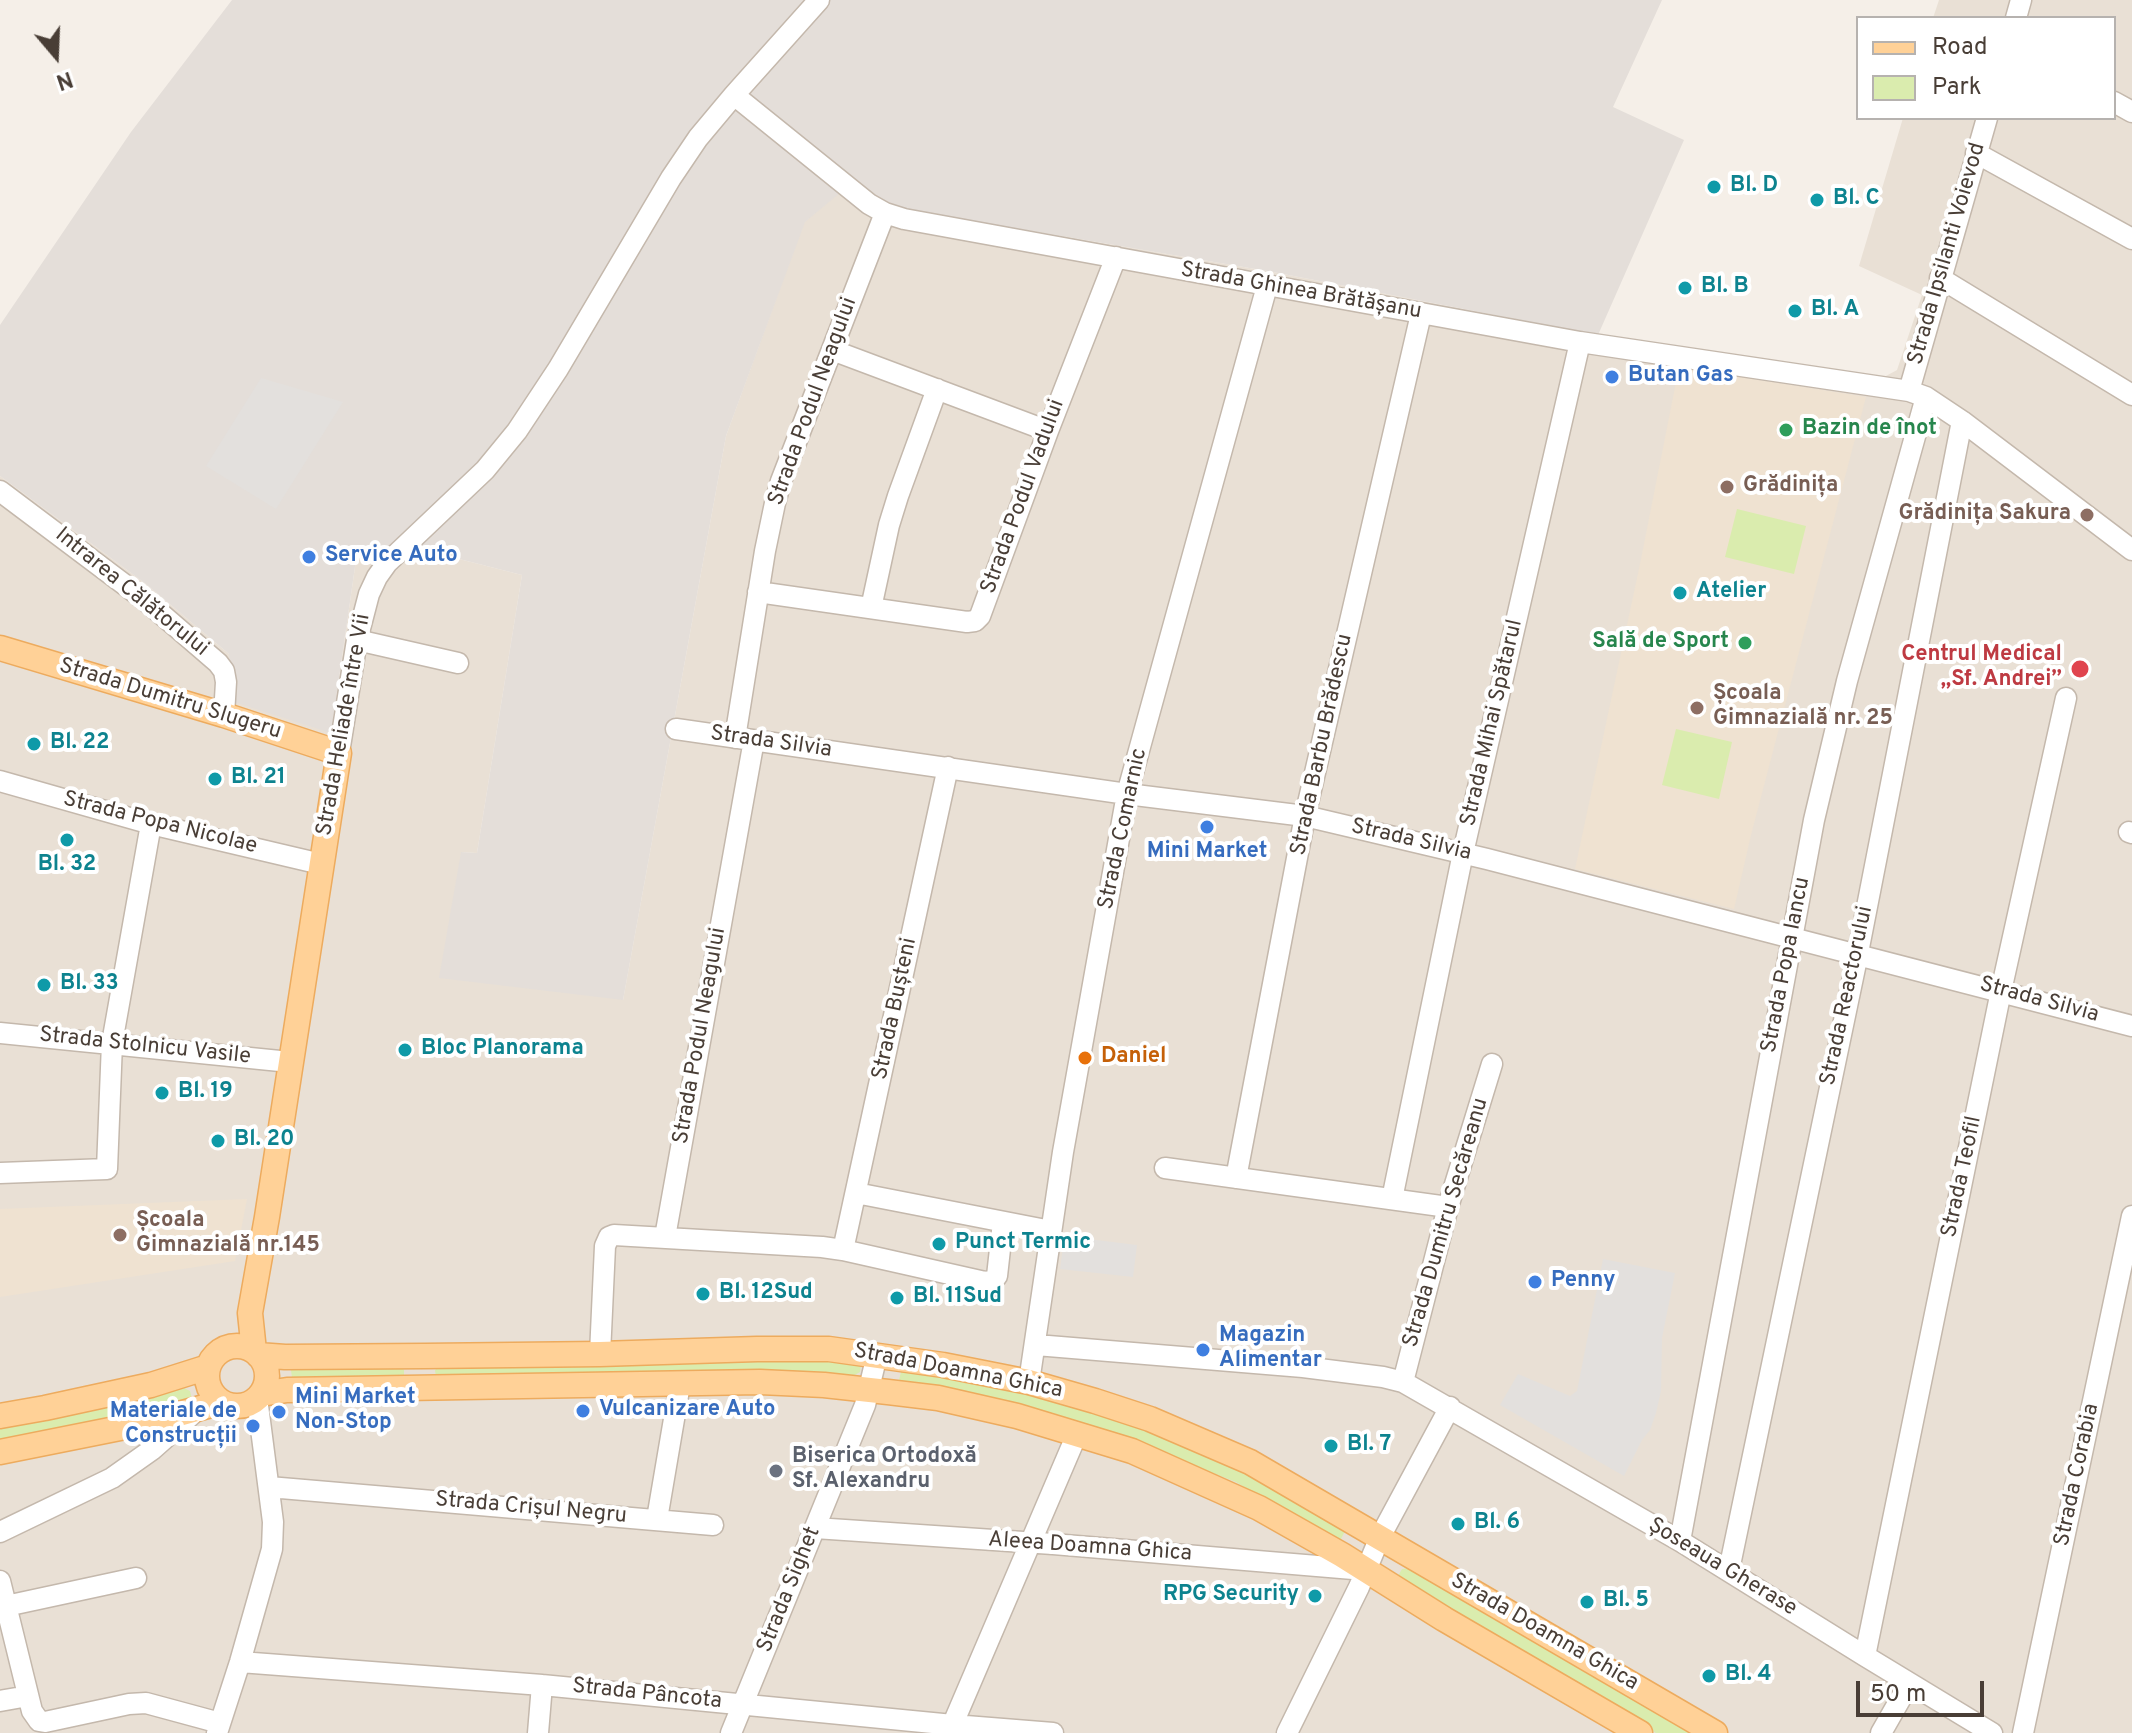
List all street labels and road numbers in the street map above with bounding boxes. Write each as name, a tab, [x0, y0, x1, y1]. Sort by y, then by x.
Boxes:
street label: Strada Ipsilanti Voievod	[1904, 140, 1992, 368]
street label: Strada Ghinea Brătășanu	[1178, 258, 1424, 326]
street label: Strada Podul Neagului	[764, 294, 864, 510]
street label: Strada Podul Vadului	[977, 396, 1071, 598]
street label: Intrarea Călătorului	[49, 523, 213, 663]
street label: Strada Heliade între Vii	[312, 612, 378, 838]
street label: Strada Mihai Spătarul	[1456, 617, 1530, 829]
street label: Strada Barbu Brădescu	[1287, 632, 1359, 858]
street label: Strada Dumitru Slugeru	[56, 654, 284, 746]
street label: Strada Silvia	[709, 721, 833, 765]
street label: Strada Comarnic	[1094, 746, 1154, 912]
street label: Strada Popa Nicolae	[60, 787, 260, 861]
street label: Strada Silvia	[1348, 814, 1474, 868]
street label: Strada Popa Iancu	[1757, 875, 1817, 1055]
street label: Strada Reactorului	[1816, 904, 1880, 1088]
street label: Strada Podul Neagului	[669, 926, 733, 1146]
street label: Strada Bușteni	[868, 936, 924, 1082]
street label: Strada Silvia	[1976, 972, 2102, 1030]
street label: Strada Stolnicu Vasile	[38, 1023, 252, 1071]
street label: Strada Dumitru Secăreanu	[1399, 1095, 1495, 1351]
street label: Strada Teofil	[1937, 1114, 1989, 1240]
street label: Strada Doamna Ghica	[851, 1339, 1065, 1405]
street label: Strada Corabia	[2050, 1401, 2106, 1549]
street label: Strada Crișul Negru	[434, 1487, 628, 1531]
street label: Șoseaua Gherase	[1643, 1513, 1801, 1623]
street label: Strada Sighet	[753, 1523, 827, 1657]
street label: Aleea Doamna Ghica	[987, 1528, 1193, 1568]
street label: Strada Doamna Ghica	[1445, 1568, 1643, 1698]
street label: Strada Pâncota	[571, 1674, 723, 1716]

